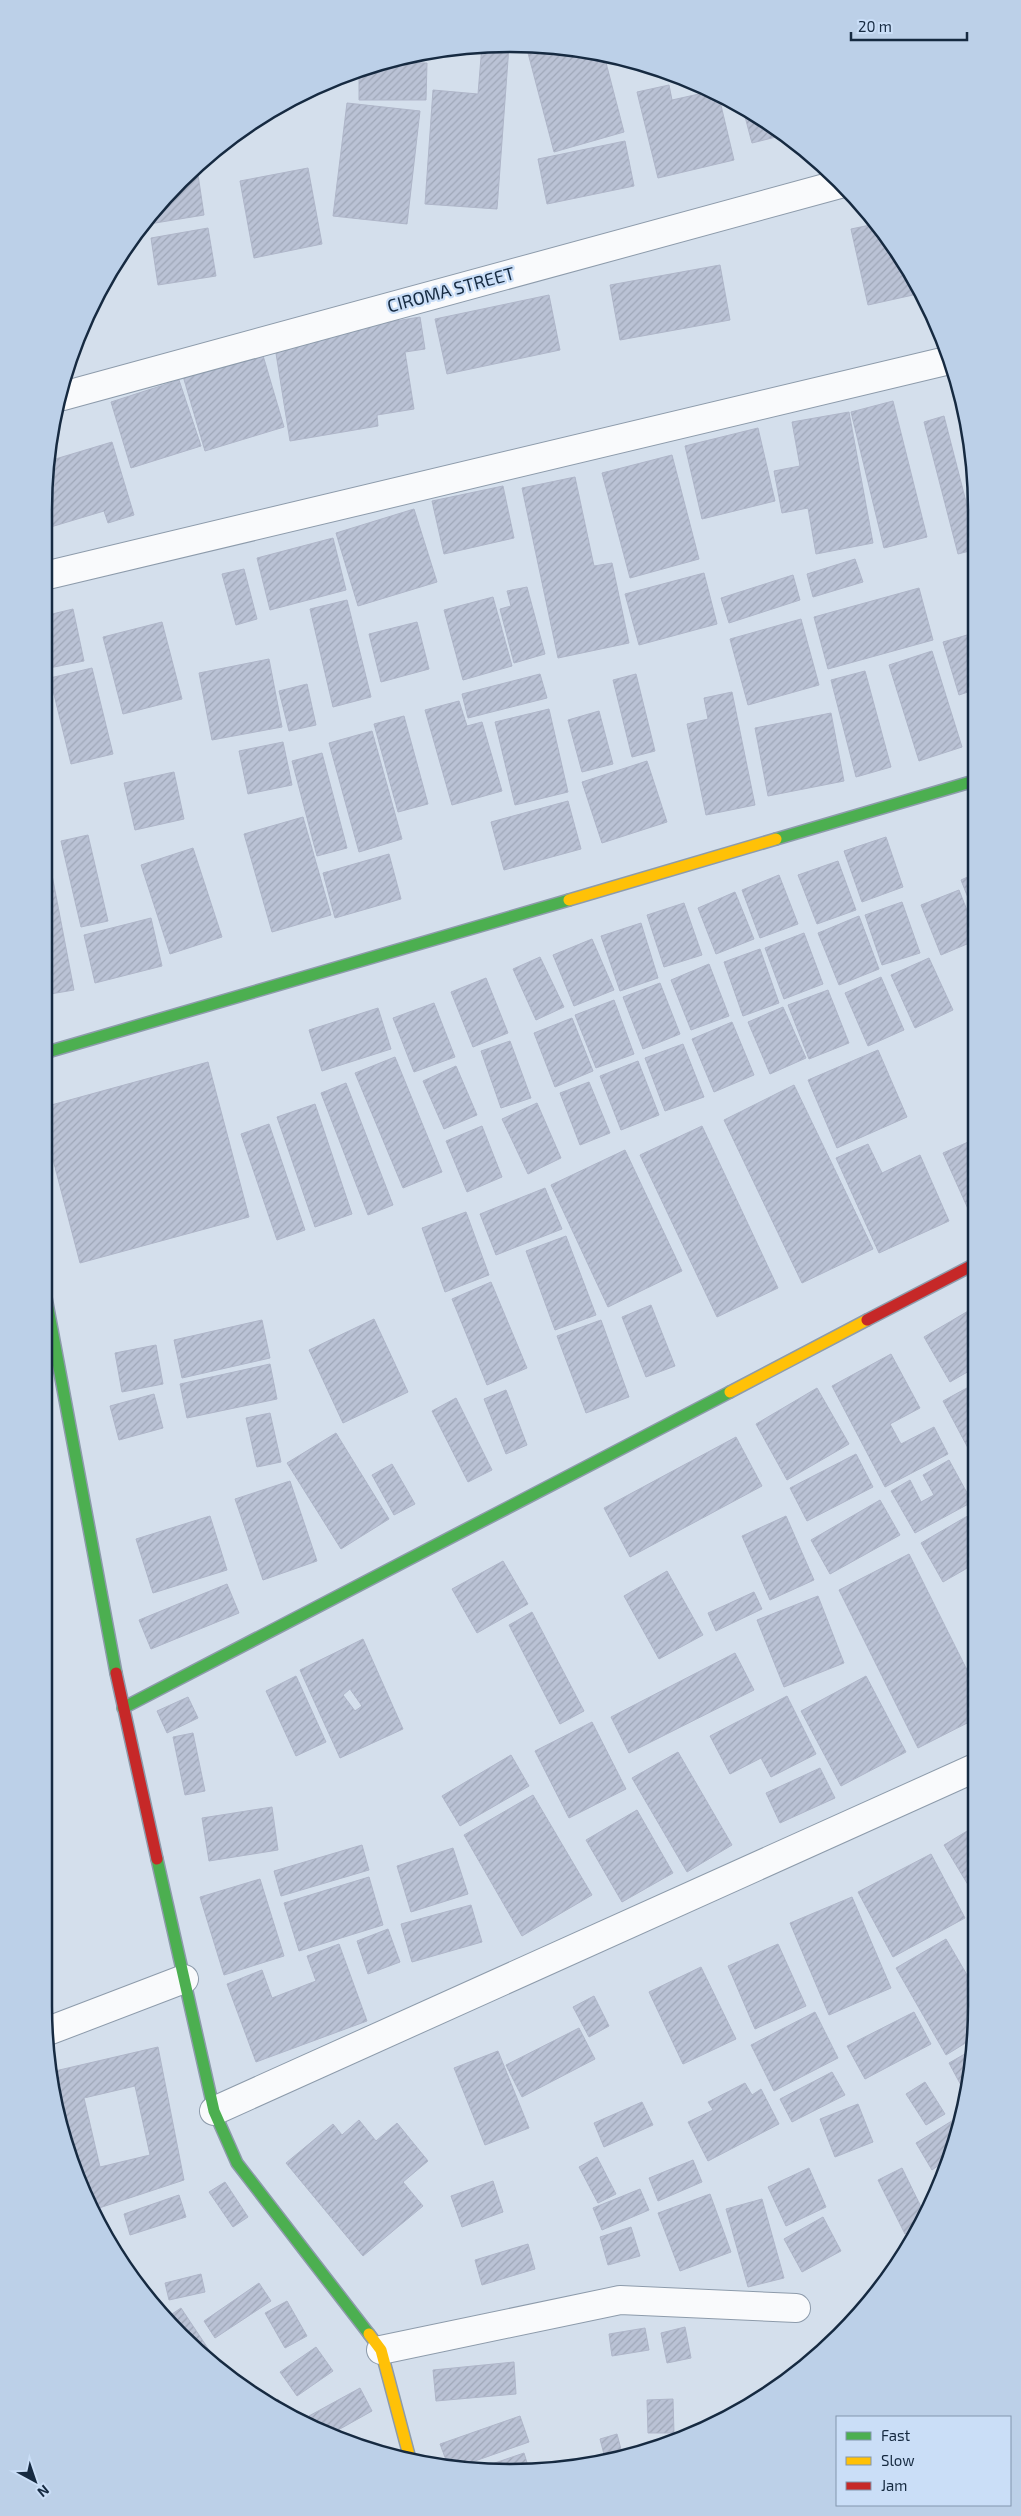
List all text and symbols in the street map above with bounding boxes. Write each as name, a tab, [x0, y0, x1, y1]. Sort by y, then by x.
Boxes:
scale bar	[851, 10, 967, 42]
text: 20 m	[858, 17, 892, 35]
street label: CIROMA STREET	[385, 261, 517, 317]
legend	[836, 2416, 1011, 2506]
text: Fast	[881, 2426, 911, 2444]
text: Slow	[881, 2451, 915, 2469]
north arrow	[10, 2456, 60, 2506]
text: Jam	[881, 2476, 907, 2494]
text: N	[34, 2482, 53, 2501]

